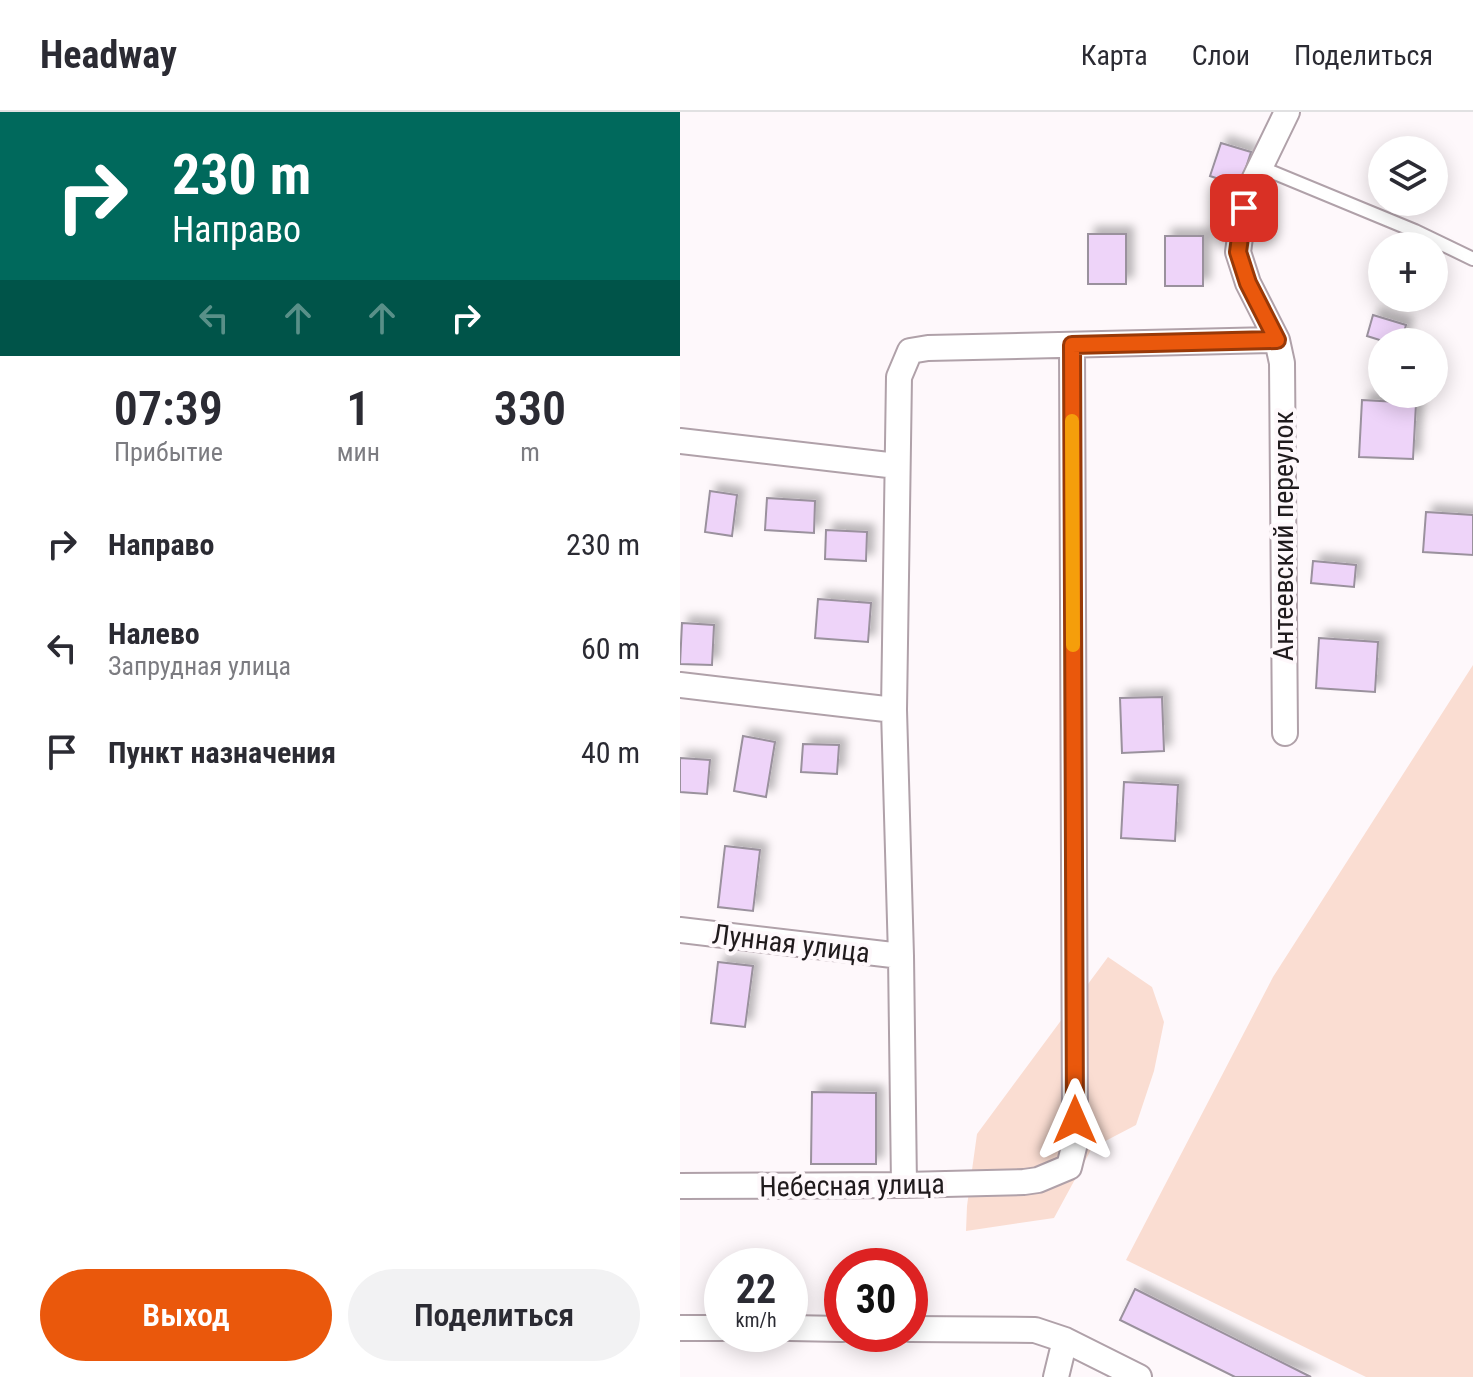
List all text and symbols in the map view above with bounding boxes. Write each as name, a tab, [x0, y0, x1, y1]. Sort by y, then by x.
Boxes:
text: Headway	[40, 33, 177, 77]
text: Карта	[1081, 39, 1148, 72]
text: Слои	[1192, 39, 1250, 72]
text: Поделиться	[1294, 39, 1433, 72]
map controls	[1368, 136, 1448, 408]
button: layers	[1368, 136, 1448, 216]
text: 230 m	[172, 142, 311, 208]
icon: right	[40, 144, 144, 248]
pin	[1210, 174, 1278, 242]
icon: arrive	[1222, 186, 1266, 230]
text: Направо	[172, 209, 301, 251]
button: +	[1368, 232, 1448, 312]
icon: left	[192, 296, 236, 340]
icon: ahead	[276, 296, 320, 340]
icon: ahead	[360, 296, 404, 340]
icon: right	[444, 296, 488, 340]
button: −	[1368, 328, 1448, 408]
text: 07:39	[114, 380, 223, 437]
text: 1	[346, 380, 370, 437]
text: 330	[494, 380, 566, 437]
street label: Антеевский переулок	[1267, 411, 1300, 661]
text: Прибытие	[114, 437, 223, 467]
text: мин	[337, 437, 380, 467]
text: m	[520, 437, 540, 467]
icon: right	[40, 522, 84, 566]
text: Направо	[108, 527, 214, 562]
text: 230 m	[566, 527, 640, 562]
text: Налево	[108, 616, 200, 651]
icon: left	[40, 626, 84, 670]
text: 60 m	[581, 631, 640, 666]
text: Запрудная улица	[108, 651, 291, 681]
icon: arrive	[40, 730, 84, 774]
text: Пункт назначения	[108, 735, 336, 770]
text: 40 m	[581, 735, 640, 770]
street label: Лунная улица	[710, 917, 872, 970]
position arrow	[1033, 1078, 1117, 1162]
street label: Небесная улица	[759, 1167, 945, 1204]
speed limit sign: 30	[824, 1248, 928, 1352]
text: 22	[736, 1266, 776, 1313]
button: Выход	[40, 1269, 332, 1361]
button: Поделиться	[348, 1269, 640, 1361]
text: km/h	[735, 1308, 777, 1332]

